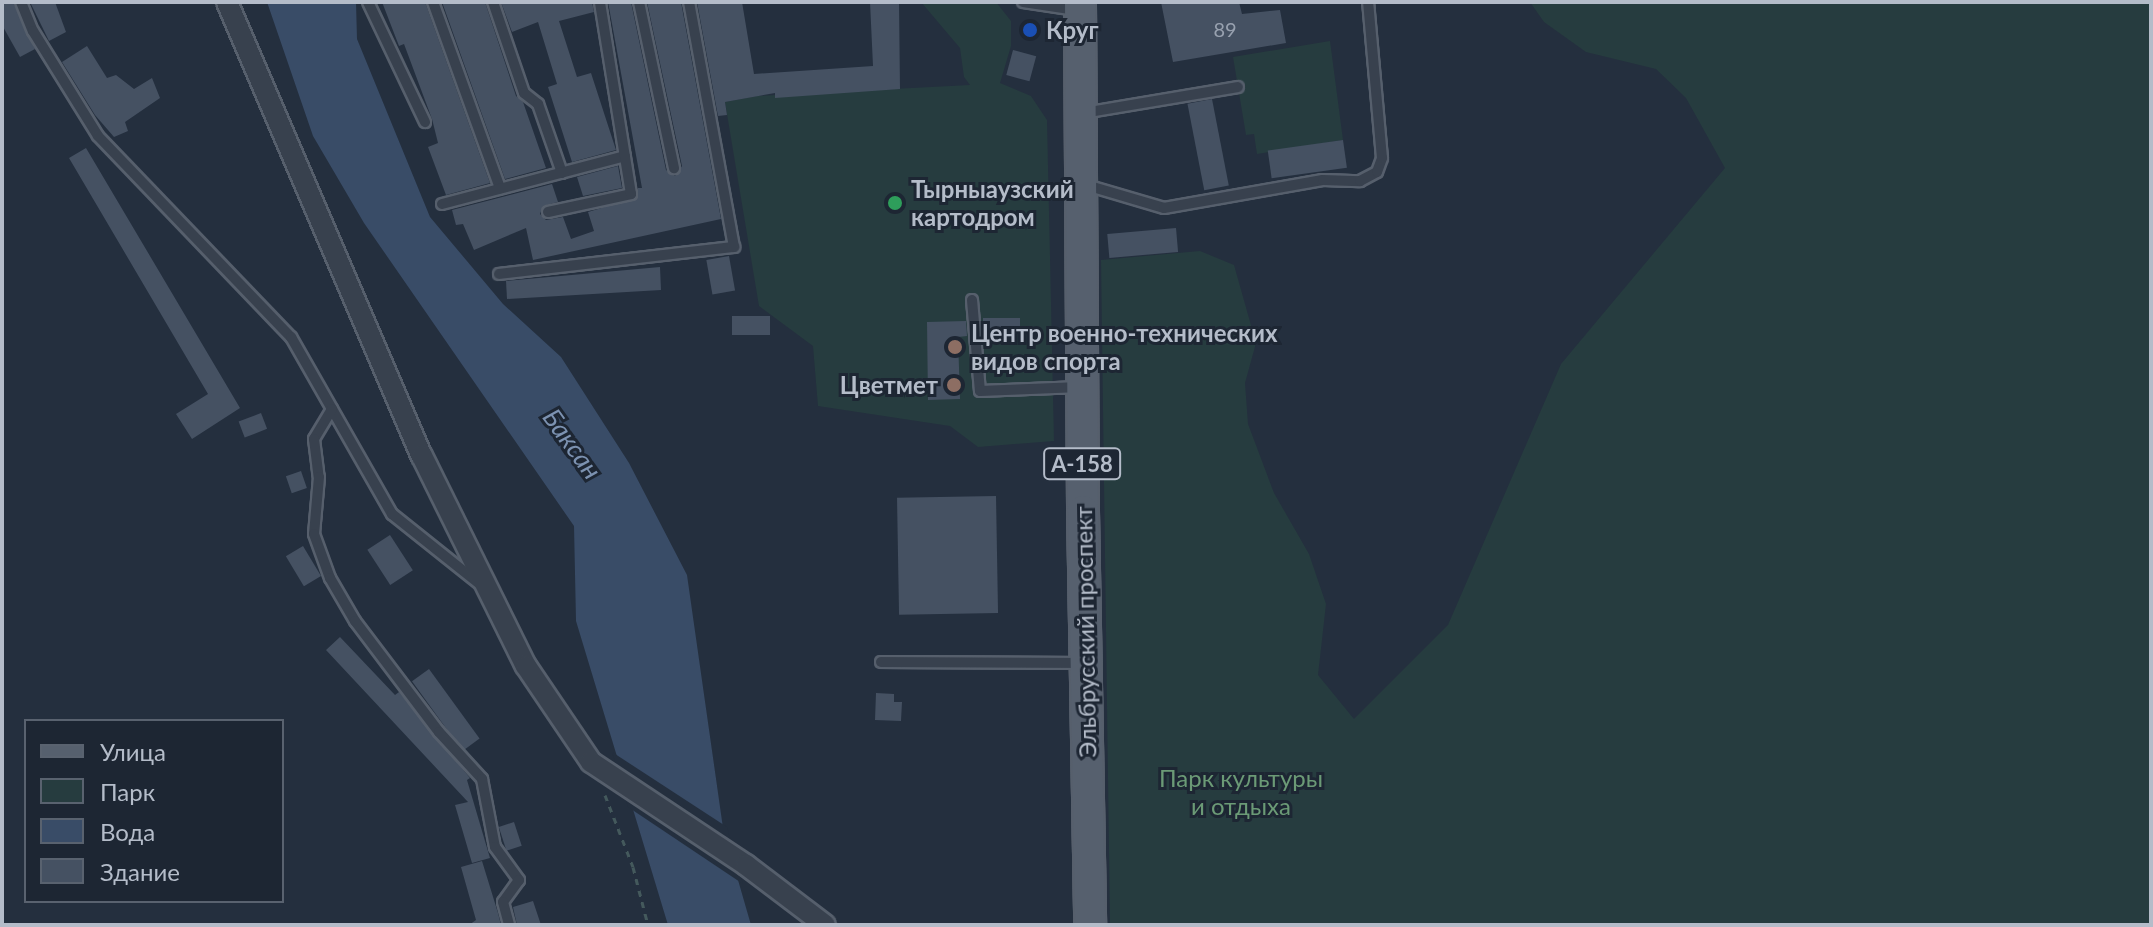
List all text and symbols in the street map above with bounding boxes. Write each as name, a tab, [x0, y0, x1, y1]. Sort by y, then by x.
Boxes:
place label: Круг	[1046, 16, 1098, 44]
house number: 89	[1213, 17, 1237, 41]
marker: Круг	[1021, 21, 1039, 39]
place label: Тырныаузский картодром	[911, 175, 1074, 231]
marker: Тырныаузский картодром	[886, 194, 904, 212]
place label: Центр военно-технических видов спорта	[971, 319, 1278, 375]
marker: Центр военно-технических видов спорта	[946, 338, 964, 356]
place label: Цветмет	[840, 371, 938, 399]
marker: Цветмет	[945, 376, 963, 394]
water label: Баксан	[536, 403, 608, 485]
road number: А-158	[1042, 446, 1122, 482]
street label: Эльбрусский проспект	[1068, 506, 1102, 758]
legend	[24, 719, 284, 903]
text: Улица	[100, 737, 166, 766]
park label: Парк культуры и отдыха	[1159, 764, 1323, 820]
text: Парк	[100, 777, 155, 806]
text: Вода	[100, 817, 155, 846]
text: Здание	[100, 857, 180, 886]

